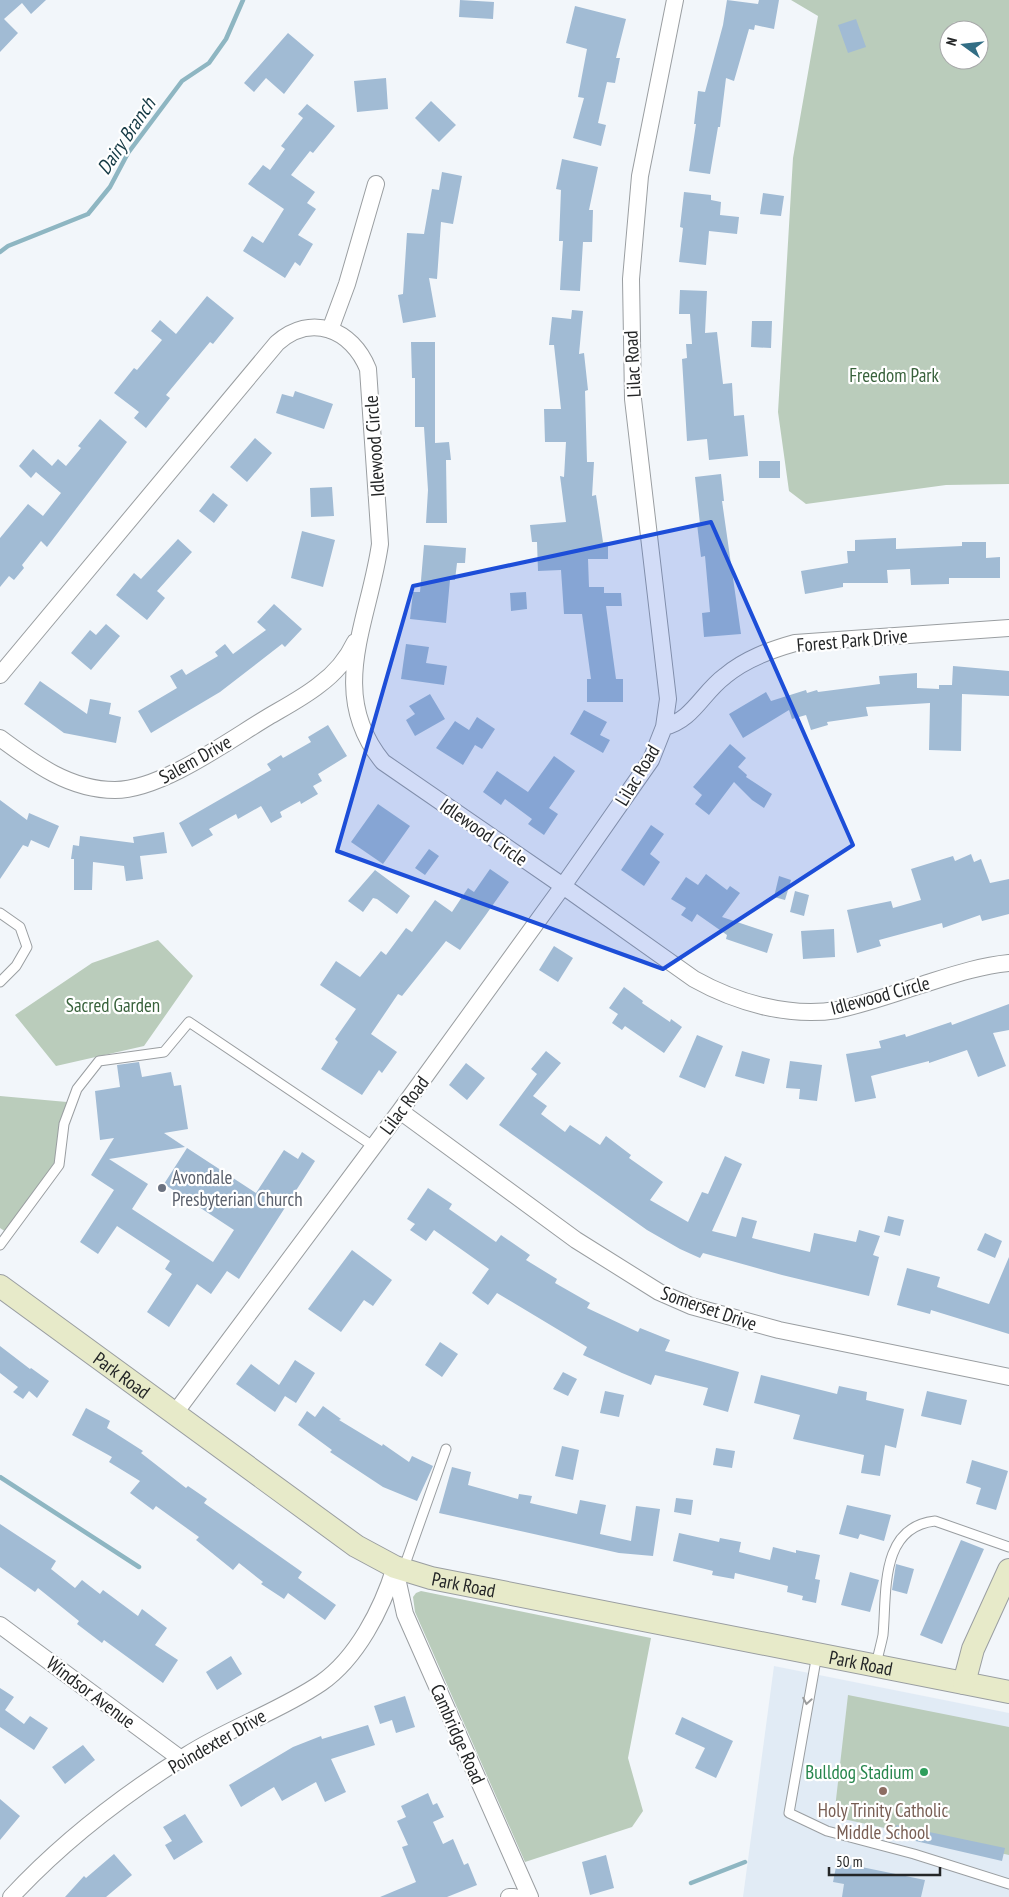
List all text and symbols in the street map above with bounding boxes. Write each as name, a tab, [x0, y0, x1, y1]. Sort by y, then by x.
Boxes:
north arrow	[939, 20, 989, 70]
text: N	[942, 36, 961, 48]
water label: Dairy Branch	[91, 92, 162, 179]
street label: Lilac Road	[618, 330, 646, 398]
park label: Freedom Park	[849, 363, 939, 387]
street label: Idlewood Circle	[358, 394, 390, 497]
street label: Forest Park Drive	[796, 623, 909, 657]
street label: Salem Drive	[155, 729, 235, 789]
street label: Lilac Road	[609, 740, 665, 810]
street label: Idlewood Circle	[436, 793, 533, 871]
street label: Idlewood Circle	[828, 970, 932, 1020]
park label: Sacred Garden	[66, 993, 160, 1017]
street label: Lilac Road	[374, 1071, 434, 1139]
place label: Avondale Presbyterian Church	[172, 1165, 303, 1211]
marker: Avondale Presbyterian Church	[156, 1182, 168, 1194]
street label: Somerset Drive	[658, 1280, 760, 1336]
street label: Park Road	[89, 1346, 155, 1404]
street label: Park Road	[430, 1566, 497, 1602]
street label: Park Road	[827, 1645, 895, 1681]
street label: Windsor Avenue	[42, 1651, 140, 1733]
street label: Cambridge Road	[425, 1680, 491, 1788]
one-way arrow	[803, 1697, 813, 1706]
street label: Poindexter Drive	[164, 1703, 270, 1779]
place label: Bulldog Stadium	[805, 1760, 914, 1784]
marker: Bulldog Stadium	[918, 1766, 930, 1778]
marker: Holy Trinity Catholic Middle School	[877, 1785, 889, 1797]
place label: Holy Trinity Catholic Middle School	[818, 1798, 948, 1844]
scale bar	[829, 1844, 940, 1876]
text: 50 m	[836, 1852, 862, 1871]

